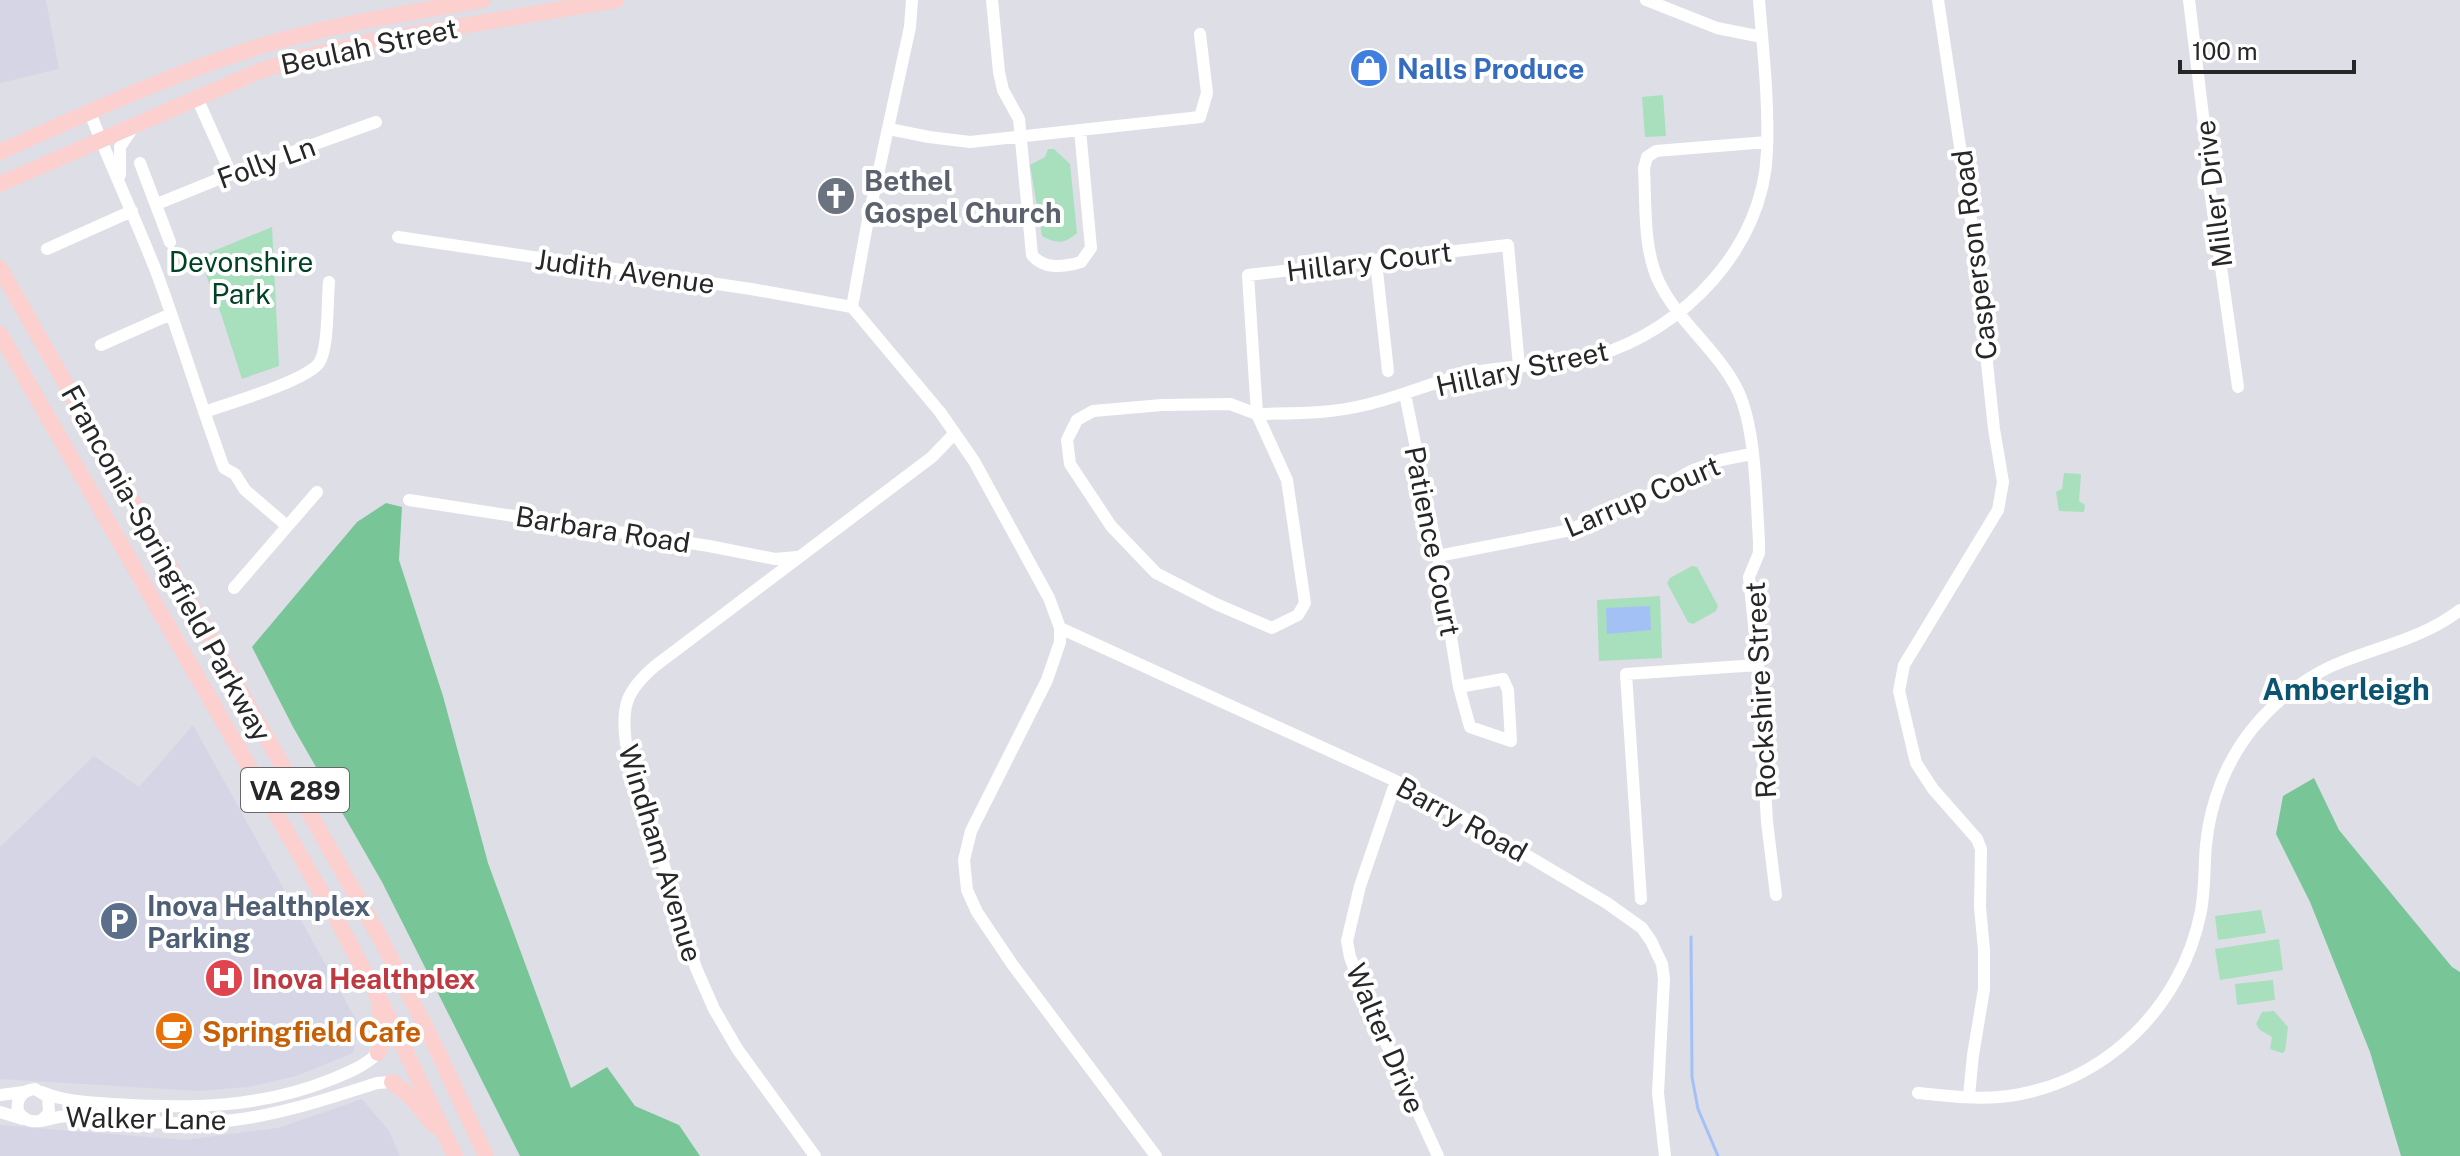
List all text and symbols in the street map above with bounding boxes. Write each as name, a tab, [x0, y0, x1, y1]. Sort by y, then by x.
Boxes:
street label: Beulah Street	[278, 11, 460, 81]
scale bar	[2180, 24, 2354, 74]
text: 100 m	[2192, 37, 2258, 65]
shop icon: Nalls Produce	[1348, 47, 1390, 89]
place label: Nalls Produce	[1397, 52, 1584, 85]
street label: Miller Drive	[2188, 118, 2238, 270]
street label: Folly Ln	[212, 129, 320, 195]
street label: Casperson Road	[1945, 148, 2003, 362]
place label: Bethel Gospel Church	[864, 164, 1062, 229]
church icon: Bethel Gospel Church	[815, 175, 857, 217]
street label: Hillary Court	[1284, 234, 1454, 288]
street label: Judith Avenue	[533, 242, 717, 300]
park label: Devonshire Park	[169, 245, 313, 310]
street label: Hillary Street	[1433, 334, 1611, 402]
street label: Franconia-Springfield Parkway	[55, 379, 279, 747]
street label: Patience Court	[1398, 443, 1468, 639]
street label: Larrup Court	[1559, 448, 1725, 544]
street label: Barbara Road	[513, 499, 693, 559]
street label: Rockshire Street	[1738, 581, 1782, 799]
district label: Amberleigh	[2262, 671, 2430, 707]
street label: Windham Avenue	[612, 740, 710, 966]
road number: VA 289	[241, 768, 349, 812]
street label: Barry Road	[1391, 770, 1533, 868]
place label: Inova Healthplex Parking	[147, 889, 371, 954]
parking icon: Inova Healthplex Parking	[98, 900, 140, 942]
hospital icon: Inova Healthplex	[203, 957, 245, 999]
street label: Walter Drive	[1340, 958, 1432, 1118]
place label: Inova Healthplex	[252, 962, 476, 995]
cafe icon: Springfield Cafe	[153, 1010, 195, 1052]
place label: Springfield Cafe	[202, 1015, 421, 1048]
street label: Walker Lane	[65, 1100, 227, 1136]

